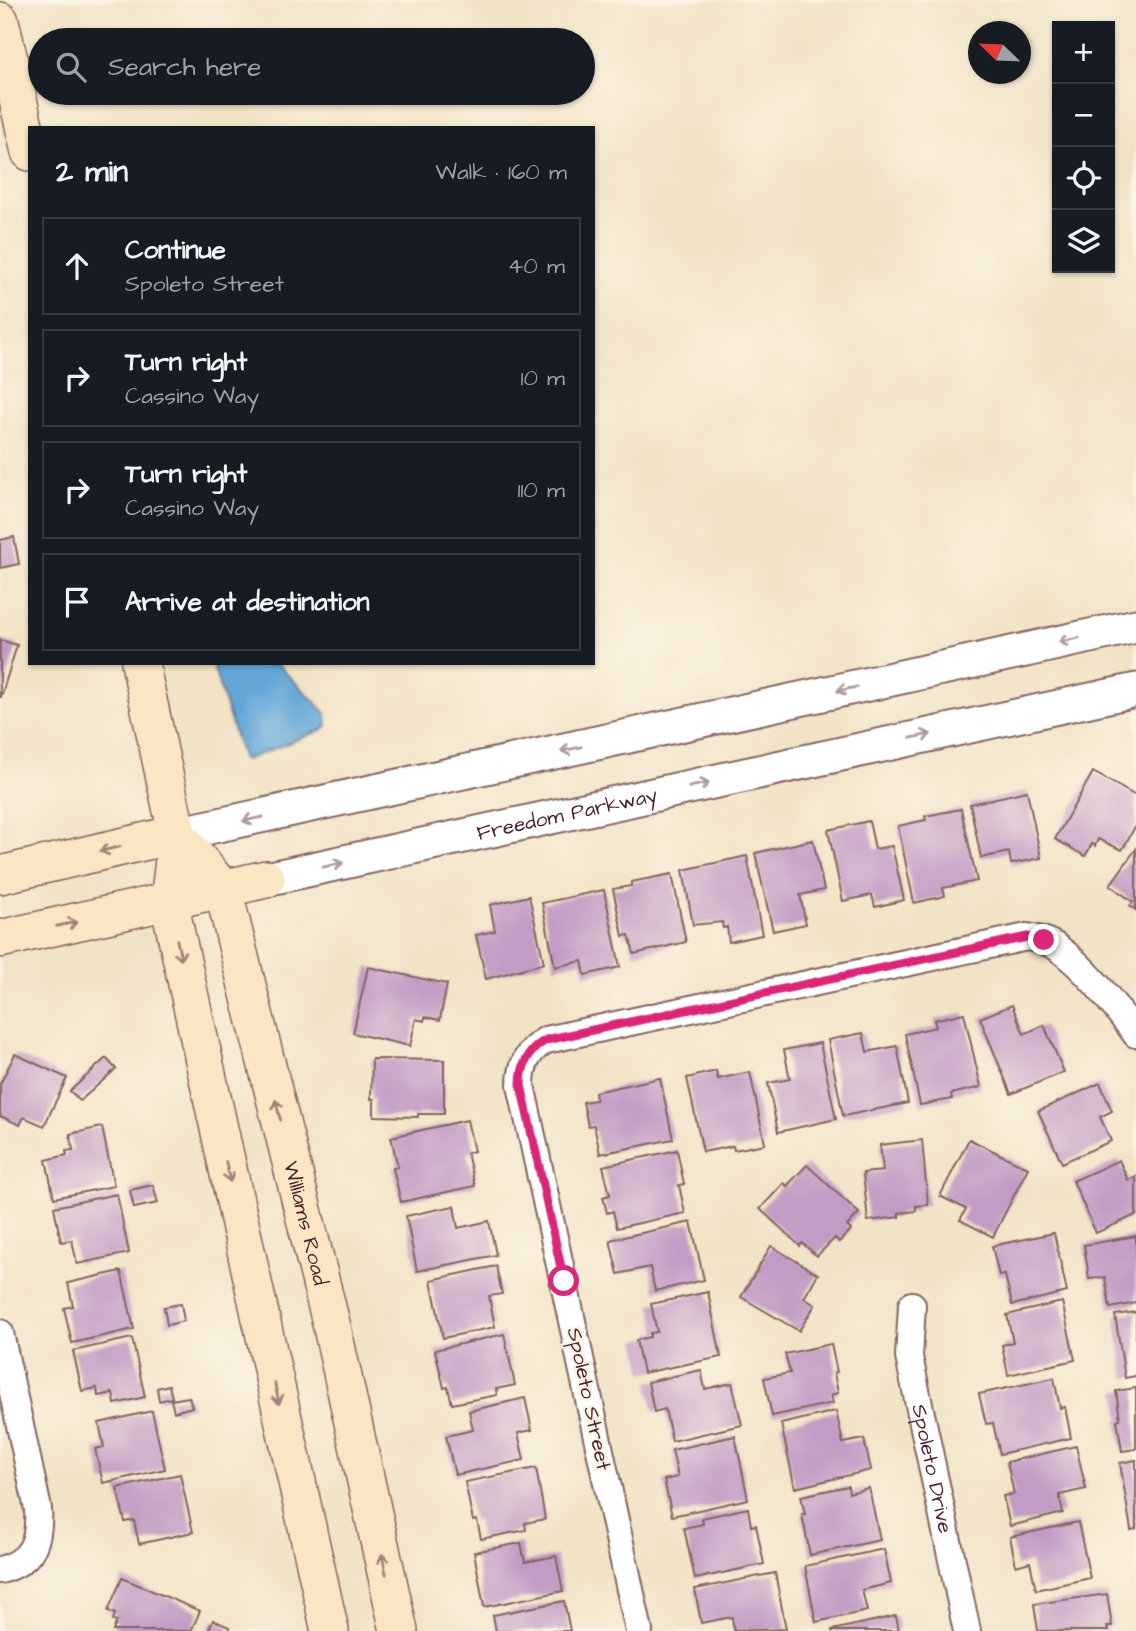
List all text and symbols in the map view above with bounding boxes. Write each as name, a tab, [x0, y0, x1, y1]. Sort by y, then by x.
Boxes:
north arrow	[968, 21, 1031, 84]
map controls	[1052, 21, 1115, 273]
button: +	[1052, 21, 1115, 84]
search box	[28, 28, 595, 105]
icon: search	[52, 48, 90, 86]
text: Search here	[108, 49, 261, 85]
button: −	[1052, 84, 1115, 147]
button: locate	[1052, 147, 1115, 210]
text: 2 min	[56, 151, 128, 193]
text: Walk · 160 m	[435, 156, 567, 188]
button: layers	[1052, 210, 1115, 273]
text: Continue	[125, 232, 226, 268]
icon: ahead	[58, 247, 96, 285]
text: 40 m	[508, 250, 565, 282]
text: Spoleto Street	[125, 268, 284, 300]
text: Turn right	[125, 344, 247, 380]
icon: right	[58, 359, 96, 397]
text: 10 m	[520, 362, 565, 394]
text: Cassino Way	[125, 380, 259, 412]
text: Turn right	[125, 456, 247, 492]
icon: right	[58, 471, 96, 509]
text: 110 m	[517, 474, 565, 506]
text: Cassino Way	[125, 492, 259, 524]
icon: arrive	[58, 583, 96, 621]
text: Arrive at destination	[125, 584, 370, 620]
one-way arrow	[1058, 634, 1081, 648]
one-way arrow	[836, 683, 859, 696]
one-way arrow	[909, 729, 932, 743]
one-way arrow	[560, 743, 583, 757]
one-way arrow	[687, 778, 710, 791]
street label: Freedom Parkway	[474, 780, 661, 847]
one-way arrow	[242, 812, 265, 826]
one-way arrow	[99, 843, 122, 857]
one-way arrow	[321, 857, 344, 871]
one-way arrow	[55, 917, 78, 931]
route end	[1028, 924, 1059, 955]
one-way arrow	[173, 938, 187, 961]
one-way arrow	[271, 1099, 284, 1122]
street label: Williams Road	[277, 1158, 336, 1288]
one-way arrow	[222, 1160, 236, 1183]
route start	[548, 1265, 579, 1296]
street label: Spoleto Street	[559, 1325, 618, 1474]
one-way arrow	[271, 1382, 285, 1405]
street label: Spoleto Drive	[905, 1401, 960, 1536]
one-way arrow	[377, 1553, 390, 1576]

